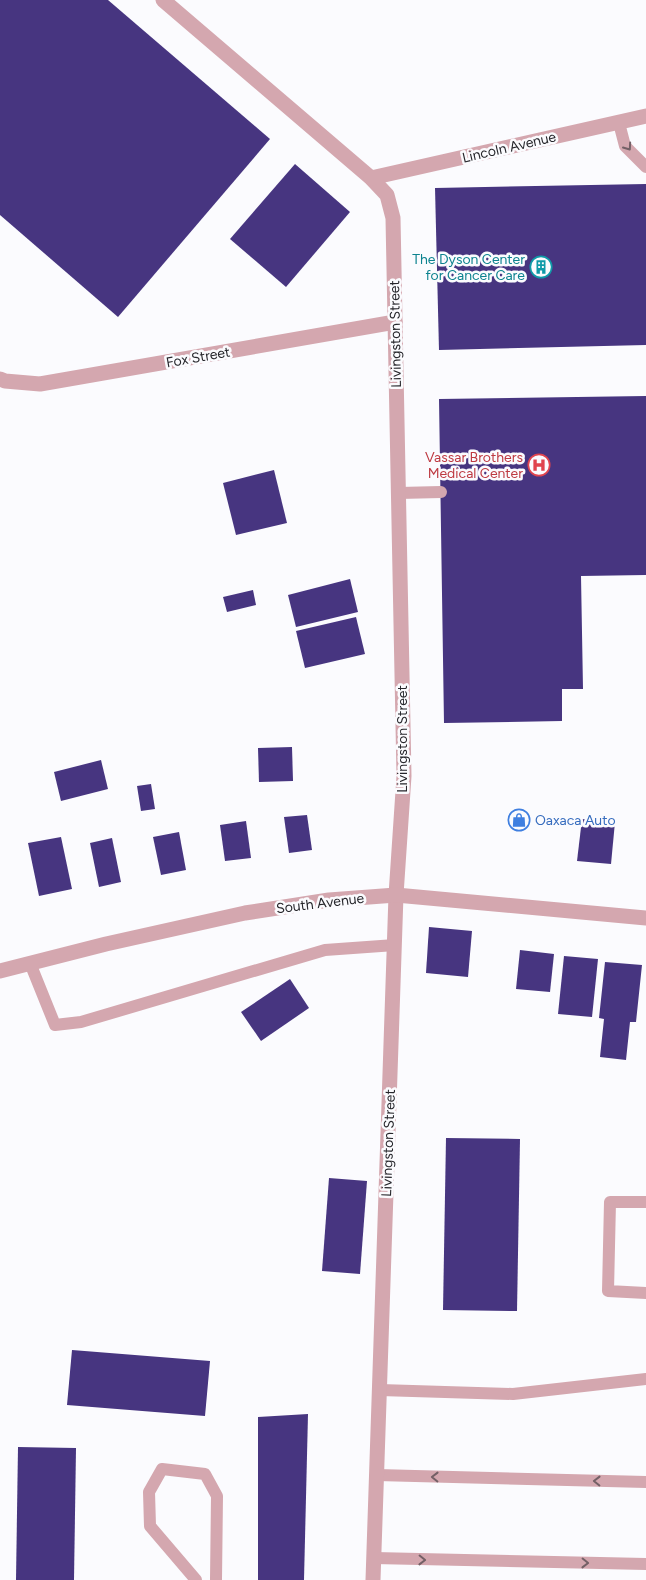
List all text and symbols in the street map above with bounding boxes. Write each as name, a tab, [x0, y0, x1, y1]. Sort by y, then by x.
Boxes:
street label: Lincoln Avenue	[461, 128, 558, 167]
one-way arrow	[622, 142, 632, 151]
place label: The Dyson Center for Cancer Care	[412, 251, 525, 284]
building icon: The Dyson Center for Cancer Care	[529, 255, 553, 279]
street label: Livingston Street	[386, 280, 405, 388]
street label: Fox Street	[165, 343, 232, 371]
place label: Vassar Brothers Medical Center	[425, 449, 523, 482]
hospital icon: Vassar Brothers Medical Center	[527, 453, 551, 477]
street label: Livingston Street	[394, 685, 411, 793]
shop icon: Oaxaca Auto	[507, 808, 531, 832]
place label: Oaxaca Auto	[535, 812, 616, 829]
street label: South Avenue	[275, 890, 365, 917]
street label: Livingston Street	[378, 1089, 399, 1197]
one-way arrow	[431, 1472, 438, 1482]
one-way arrow	[593, 1476, 601, 1486]
one-way arrow	[419, 1555, 427, 1565]
one-way arrow	[581, 1557, 589, 1568]

